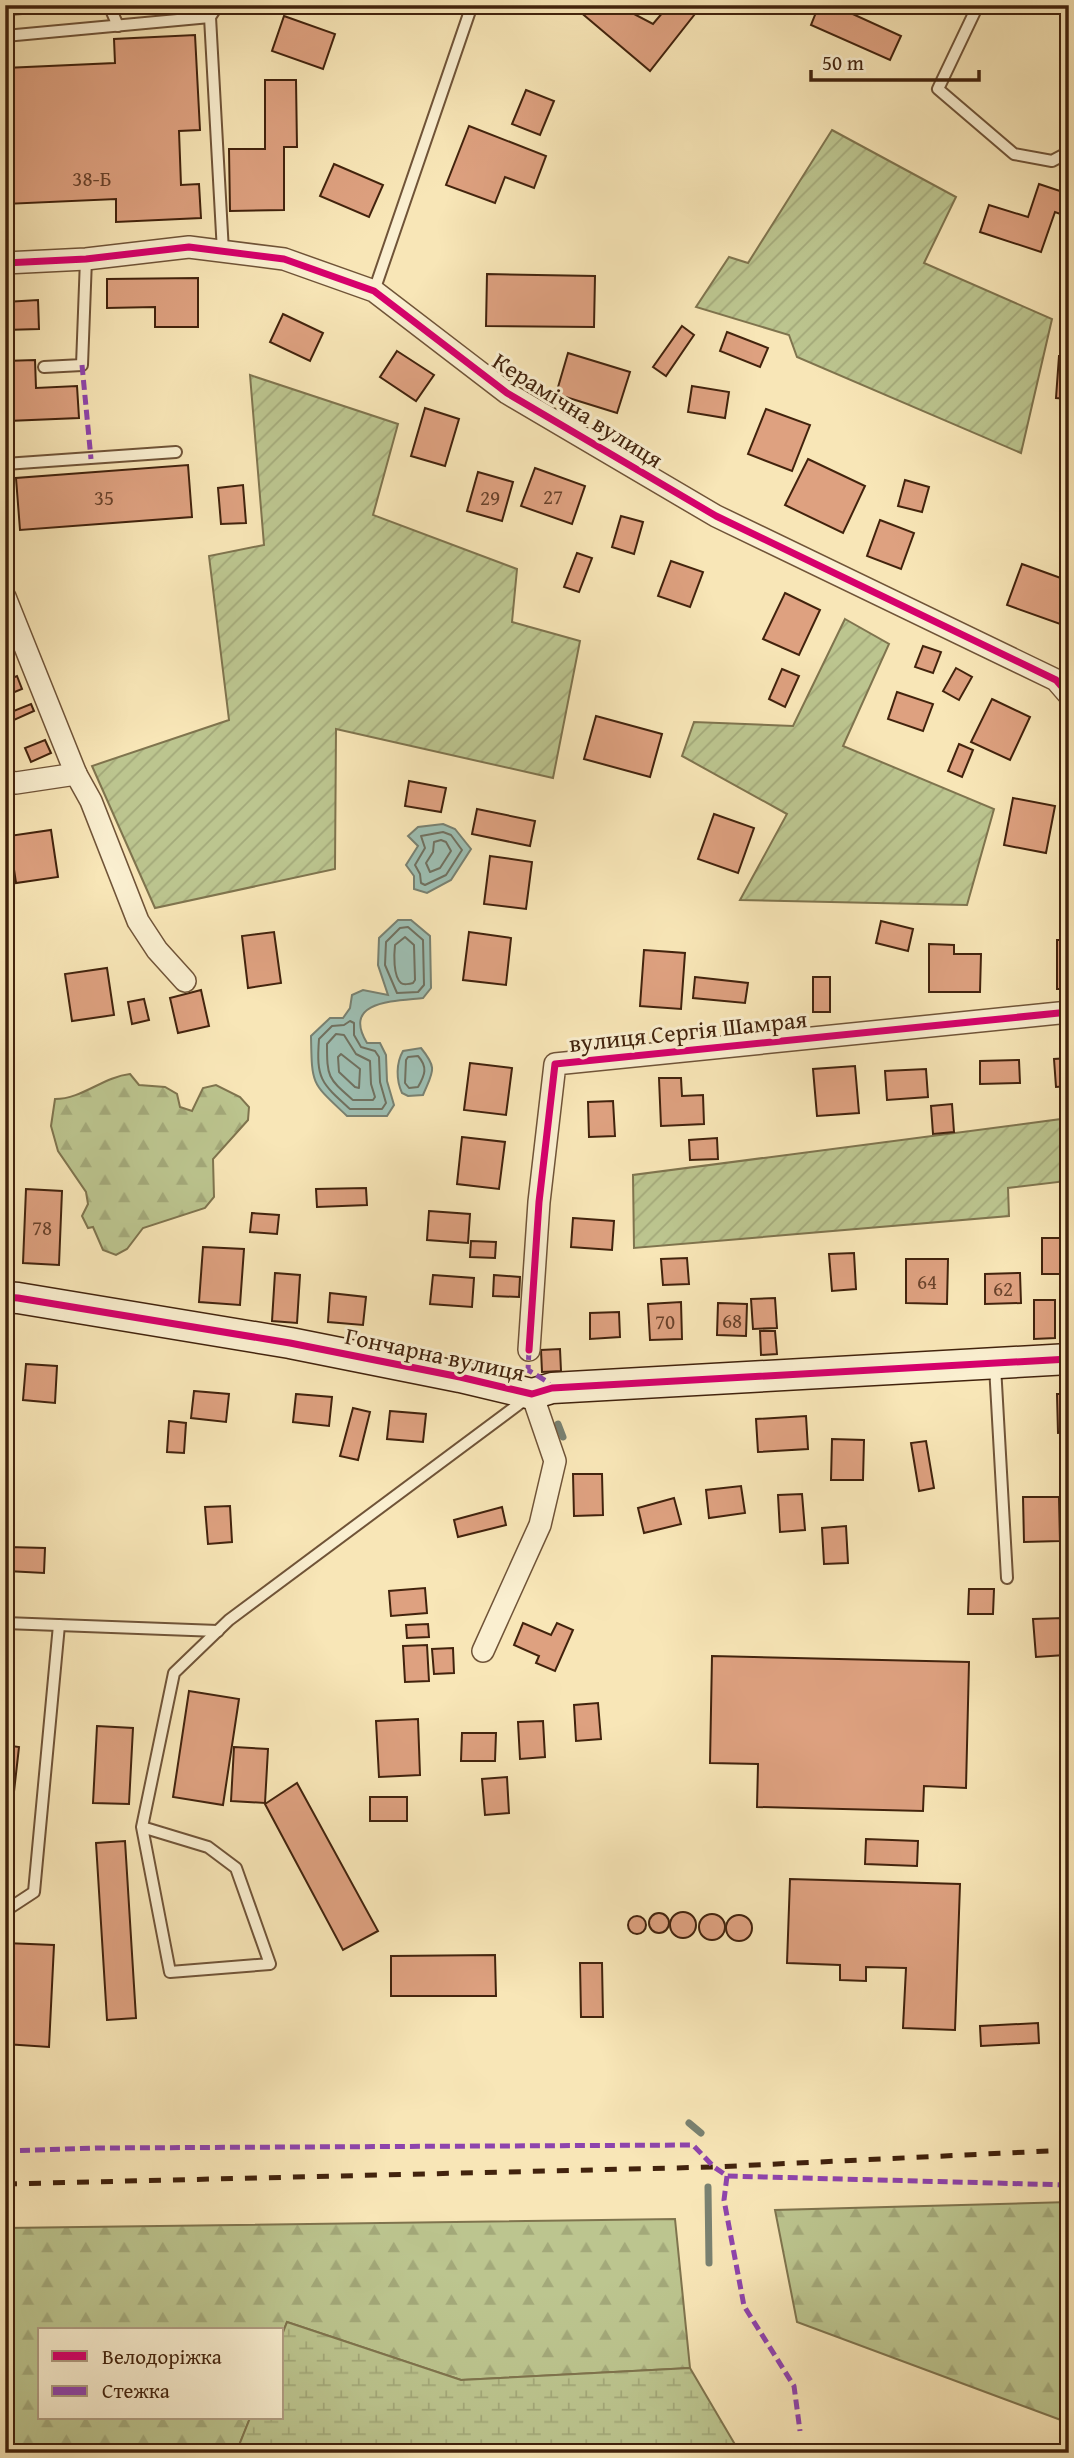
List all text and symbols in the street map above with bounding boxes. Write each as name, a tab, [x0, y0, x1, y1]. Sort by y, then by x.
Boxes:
scale bar	[811, 38, 979, 82]
text: 50 m	[822, 47, 864, 78]
house number: 38-Б	[72, 163, 112, 194]
street label: Керамічна вулиця	[486, 344, 670, 476]
house number: 27	[543, 481, 563, 512]
house number: 35	[94, 482, 114, 513]
house number: 29	[480, 482, 500, 513]
street label: вулиця Сергія Шамрая	[567, 1001, 809, 1061]
house number: 78	[32, 1212, 52, 1243]
house number: 64	[917, 1266, 937, 1297]
house number: 62	[993, 1273, 1013, 1304]
house number: 68	[722, 1305, 742, 1336]
house number: 70	[655, 1306, 675, 1337]
street label: Гончарна вулиця	[342, 1318, 528, 1390]
legend	[38, 2328, 284, 2420]
text: Велодоріжка	[102, 2341, 222, 2372]
text: Стежка	[102, 2375, 170, 2406]

